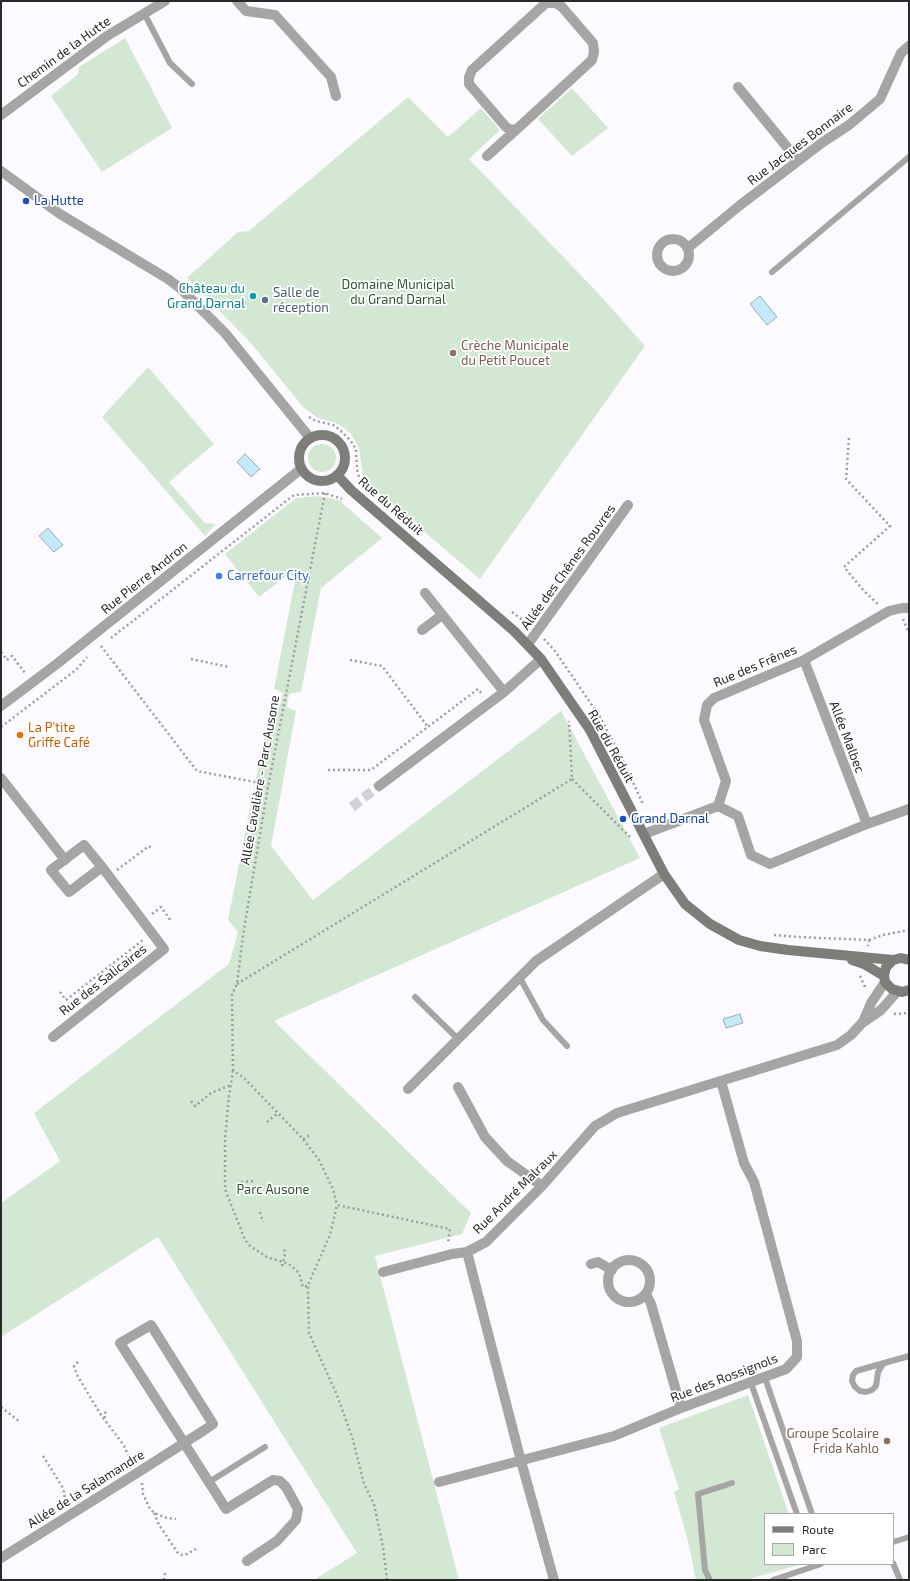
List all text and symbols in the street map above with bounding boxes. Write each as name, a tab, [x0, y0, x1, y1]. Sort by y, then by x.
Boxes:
street label: Chemin de la Hutte	[14, 13, 114, 91]
street label: Rue Jacques Bonnaire	[744, 99, 856, 189]
place label: La Hutte	[34, 193, 84, 209]
marker: La Hutte	[21, 196, 31, 206]
park label: Domaine Municipal du Grand Darnal	[342, 277, 454, 308]
place label: Château du Grand Darnal	[167, 281, 245, 312]
place label: Salle de réception	[273, 285, 329, 316]
marker: Château du Grand Darnal	[248, 291, 258, 301]
marker: Salle de réception	[260, 295, 270, 305]
place label: Crèche Municipale du Petit Poucet	[461, 338, 569, 369]
marker: Crèche Municipale du Petit Poucet	[448, 348, 458, 358]
street label: Rue du Réduit	[355, 474, 427, 538]
street label: Allée des Chênes Rouvres	[517, 501, 619, 633]
street label: Rue Pierre Andron	[98, 538, 190, 618]
place label: Carrefour City	[227, 568, 309, 584]
marker: Carrefour City	[214, 571, 224, 581]
street label: Rue des Frênes	[711, 641, 799, 691]
street label: Allée Cavalière - Parc Ausone	[237, 694, 283, 866]
street label: Allée Malbec	[826, 699, 868, 775]
street label: Rue du Réduit	[585, 707, 637, 785]
place label: La P'tite Griffe Café	[28, 720, 90, 751]
marker: La P'tite Griffe Café	[15, 730, 25, 740]
place label: Grand Darnal	[631, 811, 709, 827]
marker: Grand Darnal	[618, 814, 628, 824]
street label: Rue des Salicaires	[56, 941, 150, 1019]
street label: Rue André Malraux	[470, 1147, 560, 1237]
park label: Parc Ausone	[236, 1182, 310, 1198]
street label: Rue des Rossignols	[668, 1350, 780, 1406]
place label: Groupe Scolaire Frida Kahlo	[786, 1426, 879, 1457]
marker: Groupe Scolaire Frida Kahlo	[882, 1436, 892, 1446]
street label: Allée de la Salamandre	[25, 1447, 147, 1531]
legend	[764, 1513, 894, 1565]
text: Route	[802, 1522, 834, 1536]
text: Parc	[802, 1542, 826, 1556]

